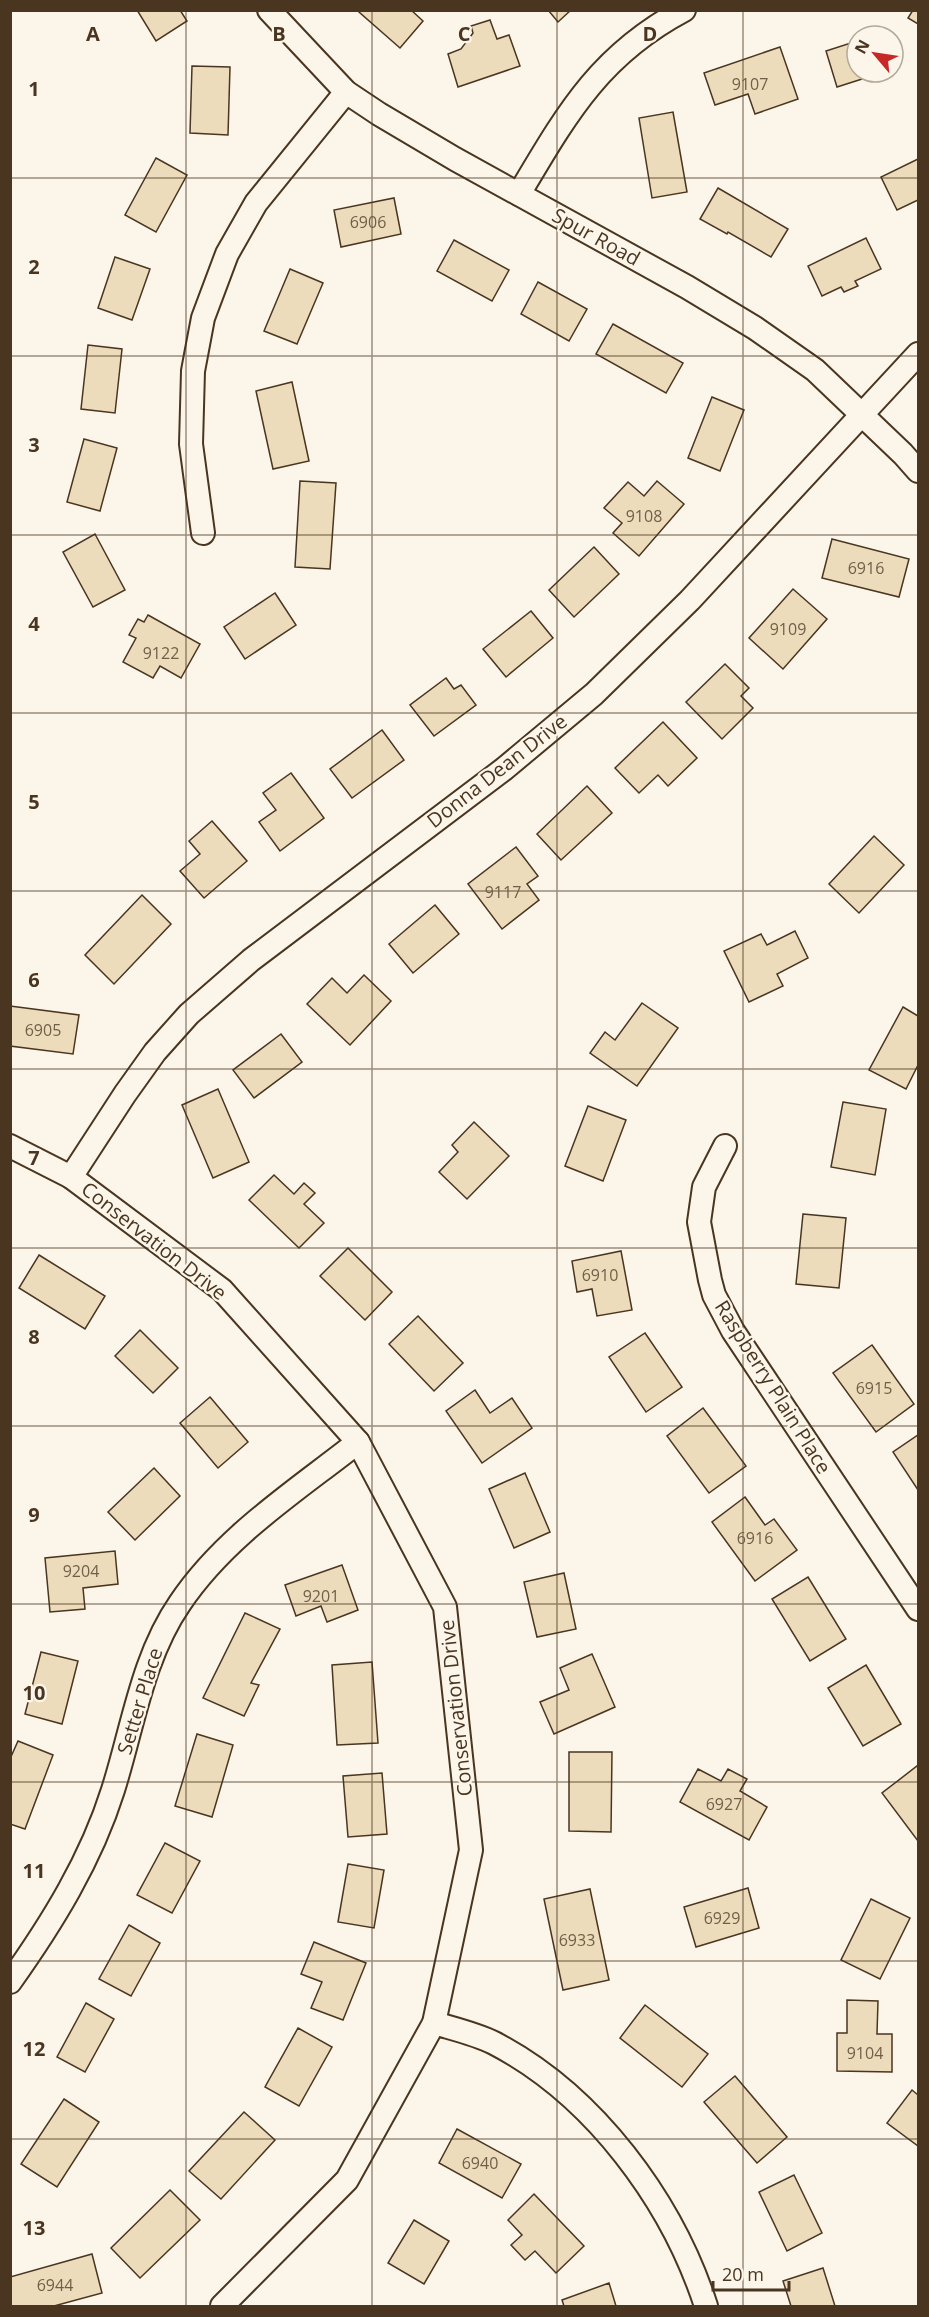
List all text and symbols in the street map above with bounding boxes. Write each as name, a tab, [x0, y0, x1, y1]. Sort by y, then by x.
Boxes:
text: A	[86, 20, 100, 47]
text: B	[272, 20, 286, 47]
text: C	[458, 20, 471, 47]
text: D	[643, 20, 657, 47]
north arrow	[845, 24, 905, 84]
text: N	[849, 36, 875, 58]
house number: 9107	[732, 73, 768, 95]
text: 1	[28, 75, 40, 102]
street label: Spur Road	[547, 201, 645, 272]
house number: 6906	[350, 211, 386, 233]
text: 2	[28, 253, 40, 280]
text: 3	[28, 431, 40, 458]
house number: 9108	[626, 505, 662, 527]
house number: 6916	[848, 557, 884, 579]
text: 4	[28, 610, 40, 637]
house number: 9109	[770, 618, 806, 640]
house number: 9122	[143, 642, 179, 664]
street label: Donna Dean Drive	[421, 707, 572, 834]
text: 5	[28, 788, 40, 815]
house number: 9117	[485, 881, 521, 903]
text: 6	[28, 966, 40, 993]
house number: 6905	[25, 1019, 61, 1041]
text: 7	[28, 1144, 40, 1171]
street label: Conservation Drive	[76, 1175, 233, 1306]
house number: 6910	[582, 1264, 618, 1286]
street label: Raspberry Plain Place	[709, 1295, 838, 1479]
text: 8	[28, 1323, 40, 1350]
house number: 6915	[856, 1377, 892, 1399]
text: 9	[28, 1501, 40, 1528]
house number: 6916	[737, 1527, 773, 1549]
house number: 9204	[63, 1560, 99, 1582]
house number: 9201	[303, 1585, 339, 1607]
street label: Conservation Drive	[433, 1618, 478, 1798]
street label: Setter Place	[111, 1644, 169, 1757]
text: 10	[23, 1679, 45, 1706]
house number: 6927	[706, 1793, 742, 1815]
text: 11	[23, 1857, 45, 1884]
house number: 6929	[704, 1907, 740, 1929]
house number: 6933	[559, 1929, 595, 1951]
text: 12	[23, 2035, 45, 2062]
house number: 9104	[847, 2042, 883, 2064]
house number: 6940	[462, 2152, 498, 2174]
text: 13	[23, 2214, 45, 2241]
scale bar	[713, 2254, 790, 2292]
text: 20 m	[722, 2262, 764, 2286]
house number: 6944	[37, 2274, 73, 2296]

